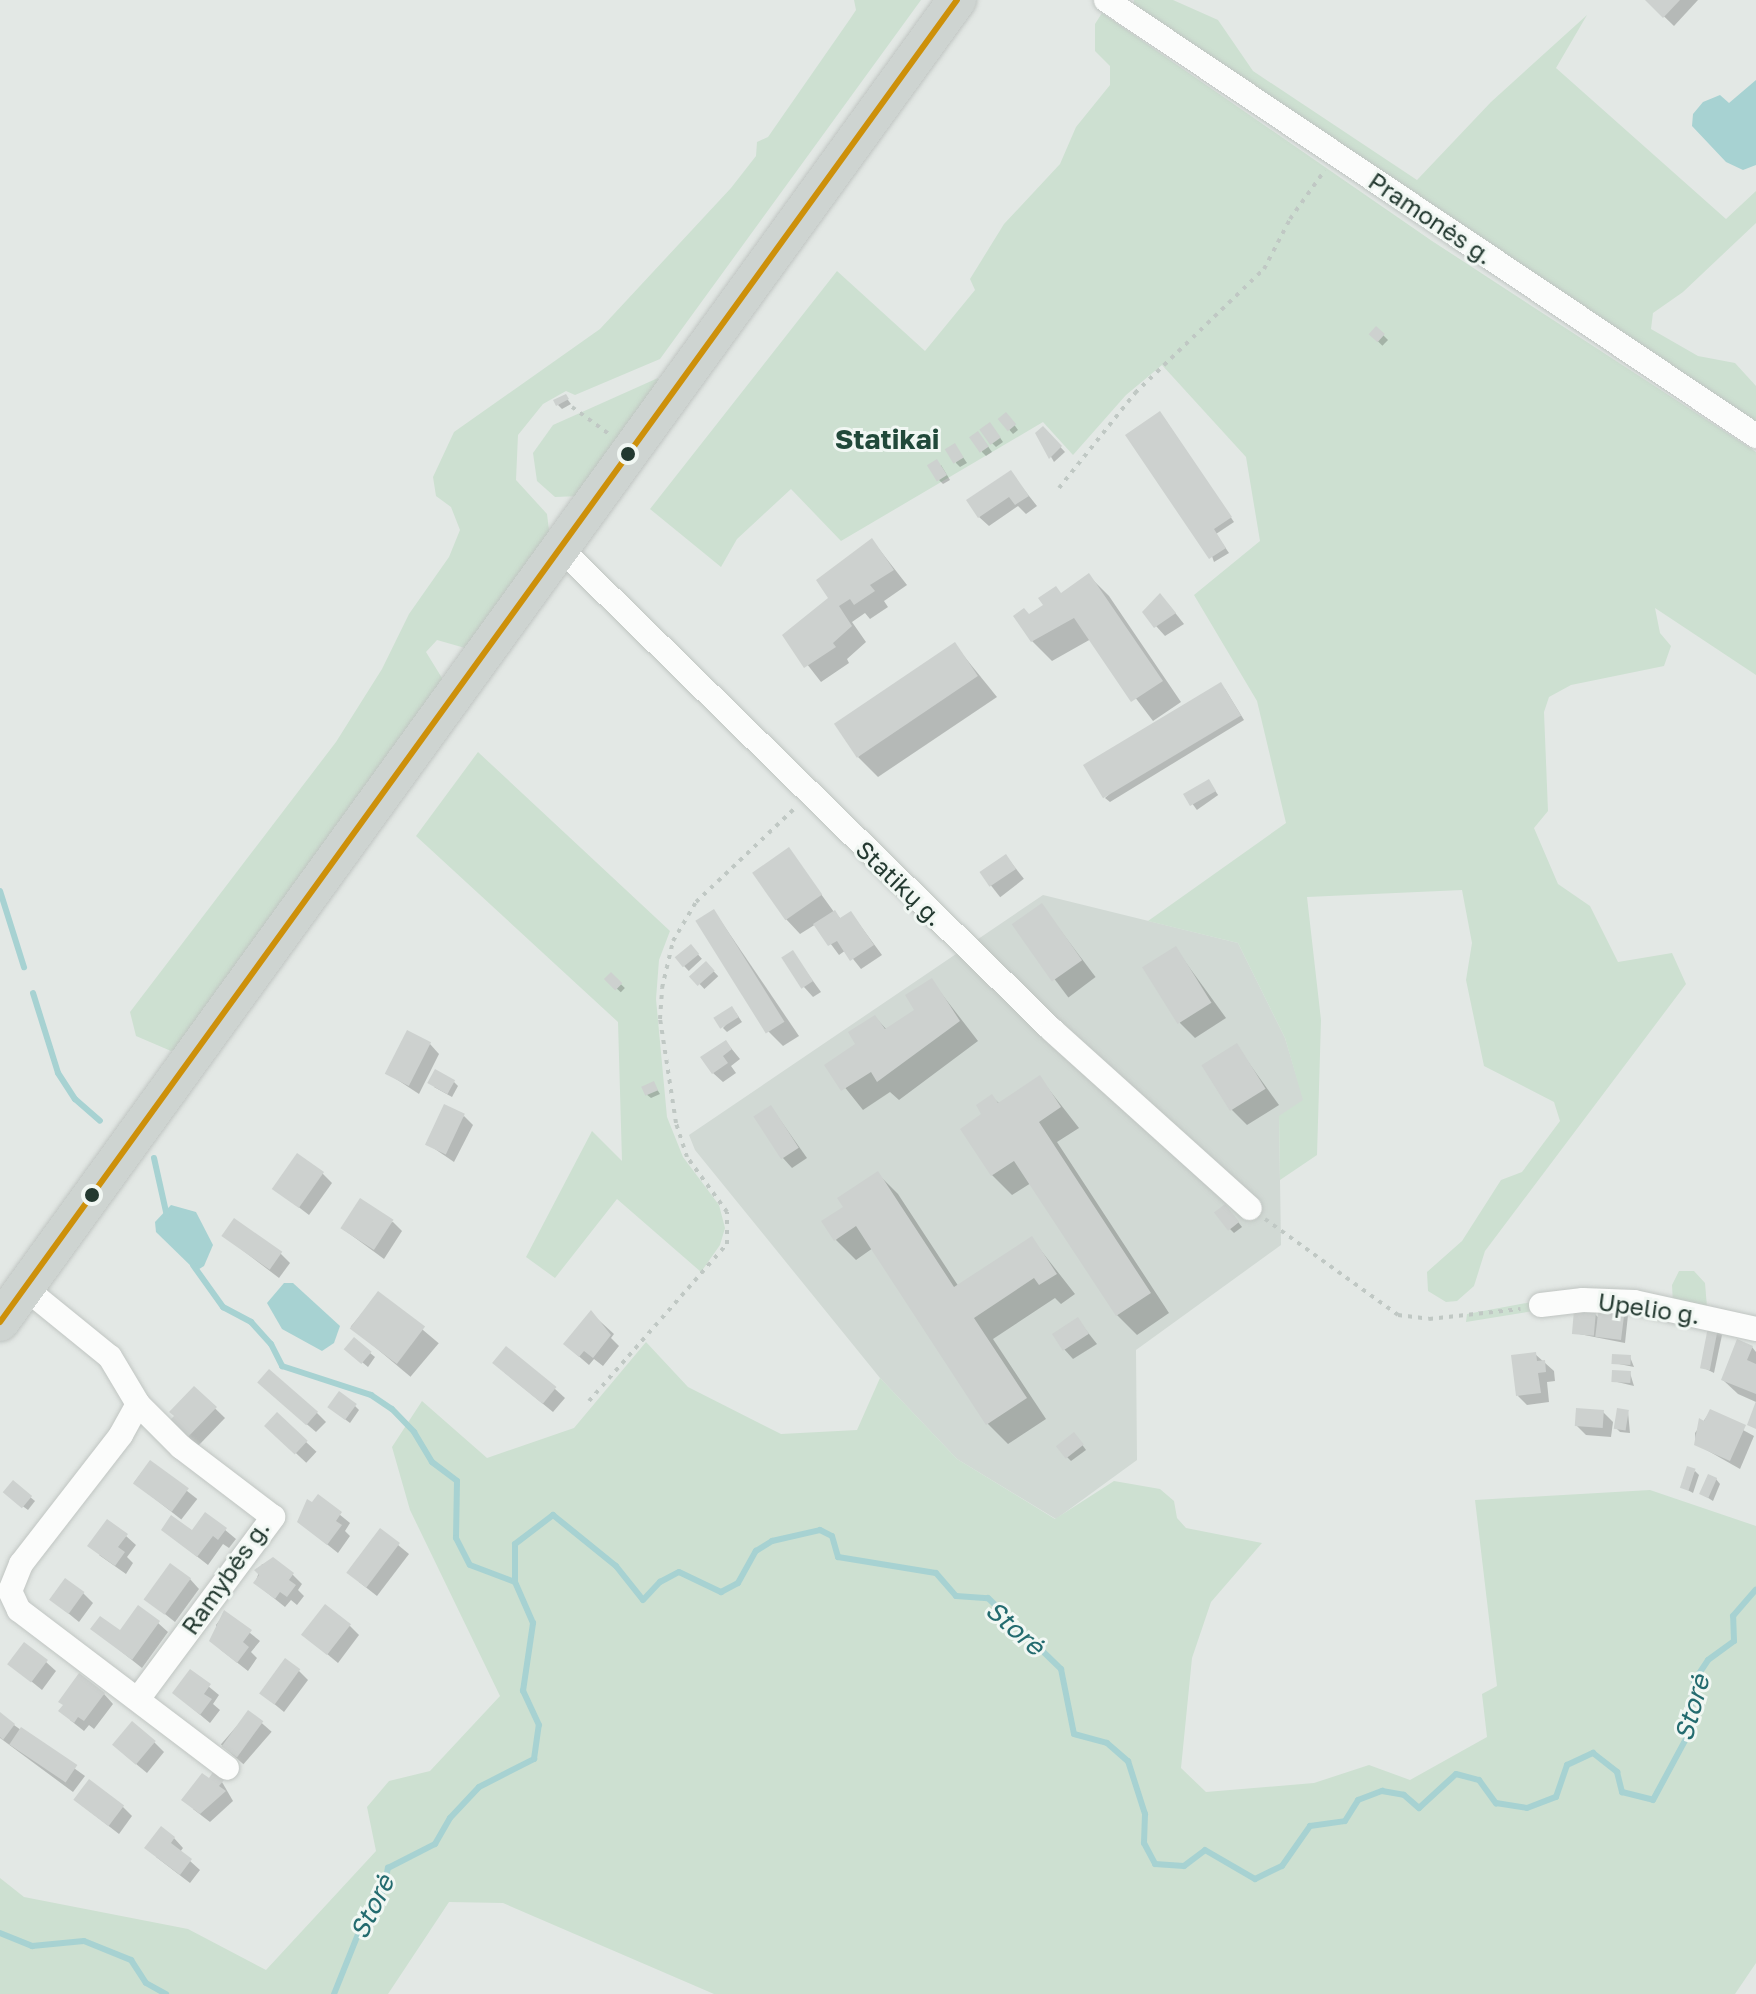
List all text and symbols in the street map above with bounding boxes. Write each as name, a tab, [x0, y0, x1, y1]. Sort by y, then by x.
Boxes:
street label: Pramonės g.	[1364, 166, 1498, 270]
district label: Statikai	[835, 422, 939, 456]
unlabelled marker	[620, 446, 636, 462]
street label: Statikų g.	[850, 834, 950, 932]
unlabelled marker	[84, 1187, 100, 1203]
street label: Upelio g.	[1596, 1287, 1702, 1329]
street label: Ramybės g.	[175, 1514, 275, 1640]
water label: Storė	[979, 1594, 1051, 1662]
water label: Storė	[1668, 1671, 1716, 1745]
water label: Storė	[343, 1870, 401, 1944]

